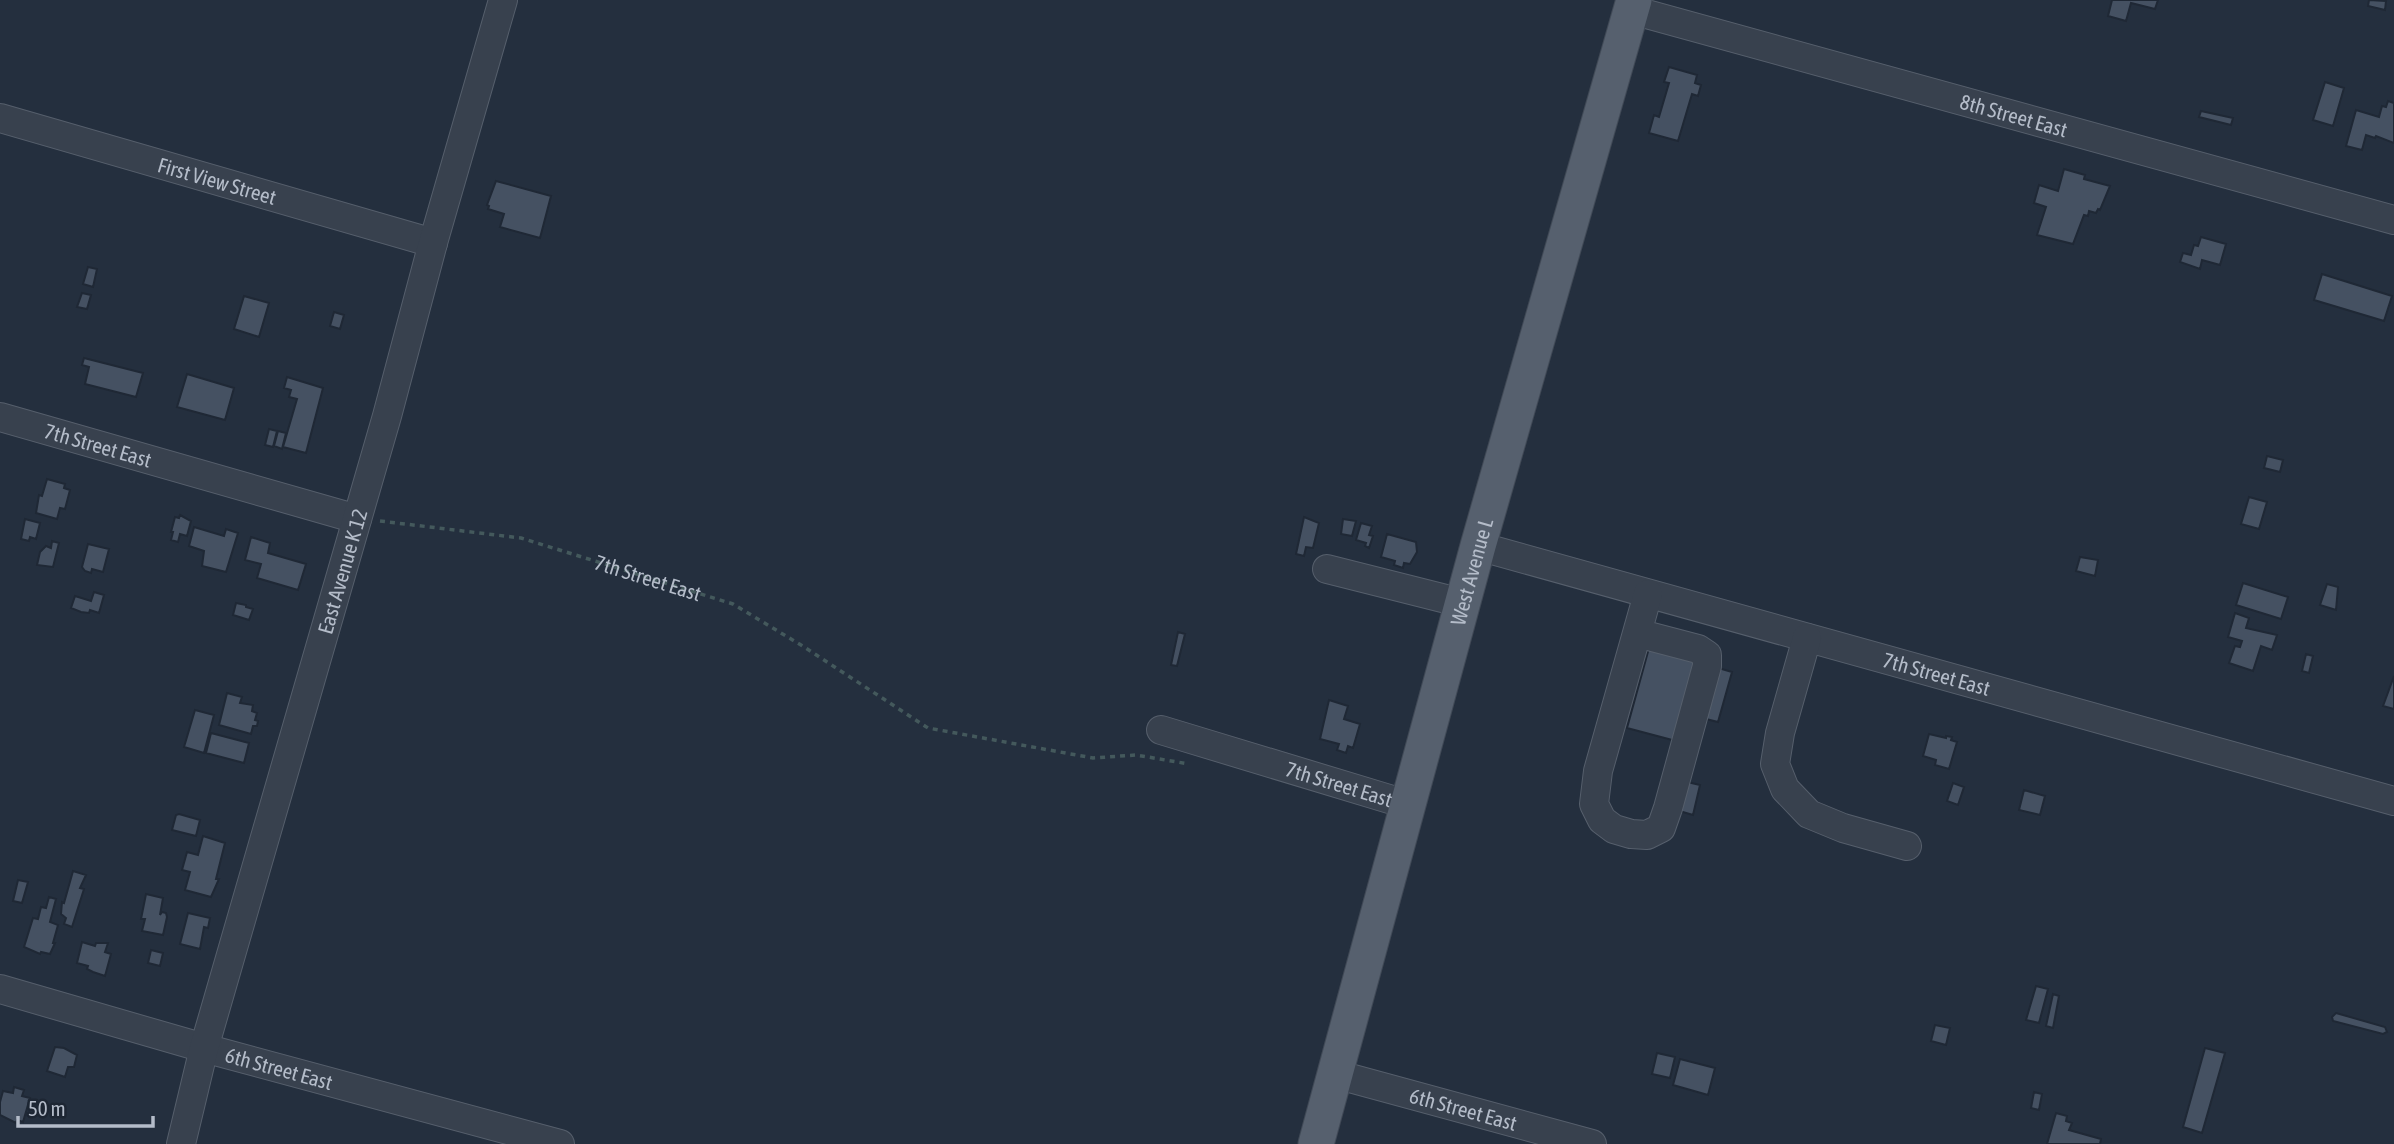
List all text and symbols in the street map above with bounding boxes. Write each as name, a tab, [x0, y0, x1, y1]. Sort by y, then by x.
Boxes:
street label: 8th Street East	[1957, 89, 2070, 141]
street label: First View Street	[155, 152, 279, 209]
street label: 7th Street East	[42, 418, 154, 472]
street label: East Avenue K 12	[313, 506, 372, 637]
street label: West Avenue L	[1445, 515, 1497, 628]
street label: 7th Street East	[592, 550, 704, 605]
street label: 7th Street East	[1880, 647, 1993, 700]
street label: 7th Street East	[1283, 756, 1395, 811]
street label: 6th Street East	[223, 1042, 335, 1094]
street label: 6th Street East	[1407, 1083, 1520, 1135]
scale bar	[18, 1084, 152, 1128]
text: 50 m	[28, 1096, 66, 1120]

